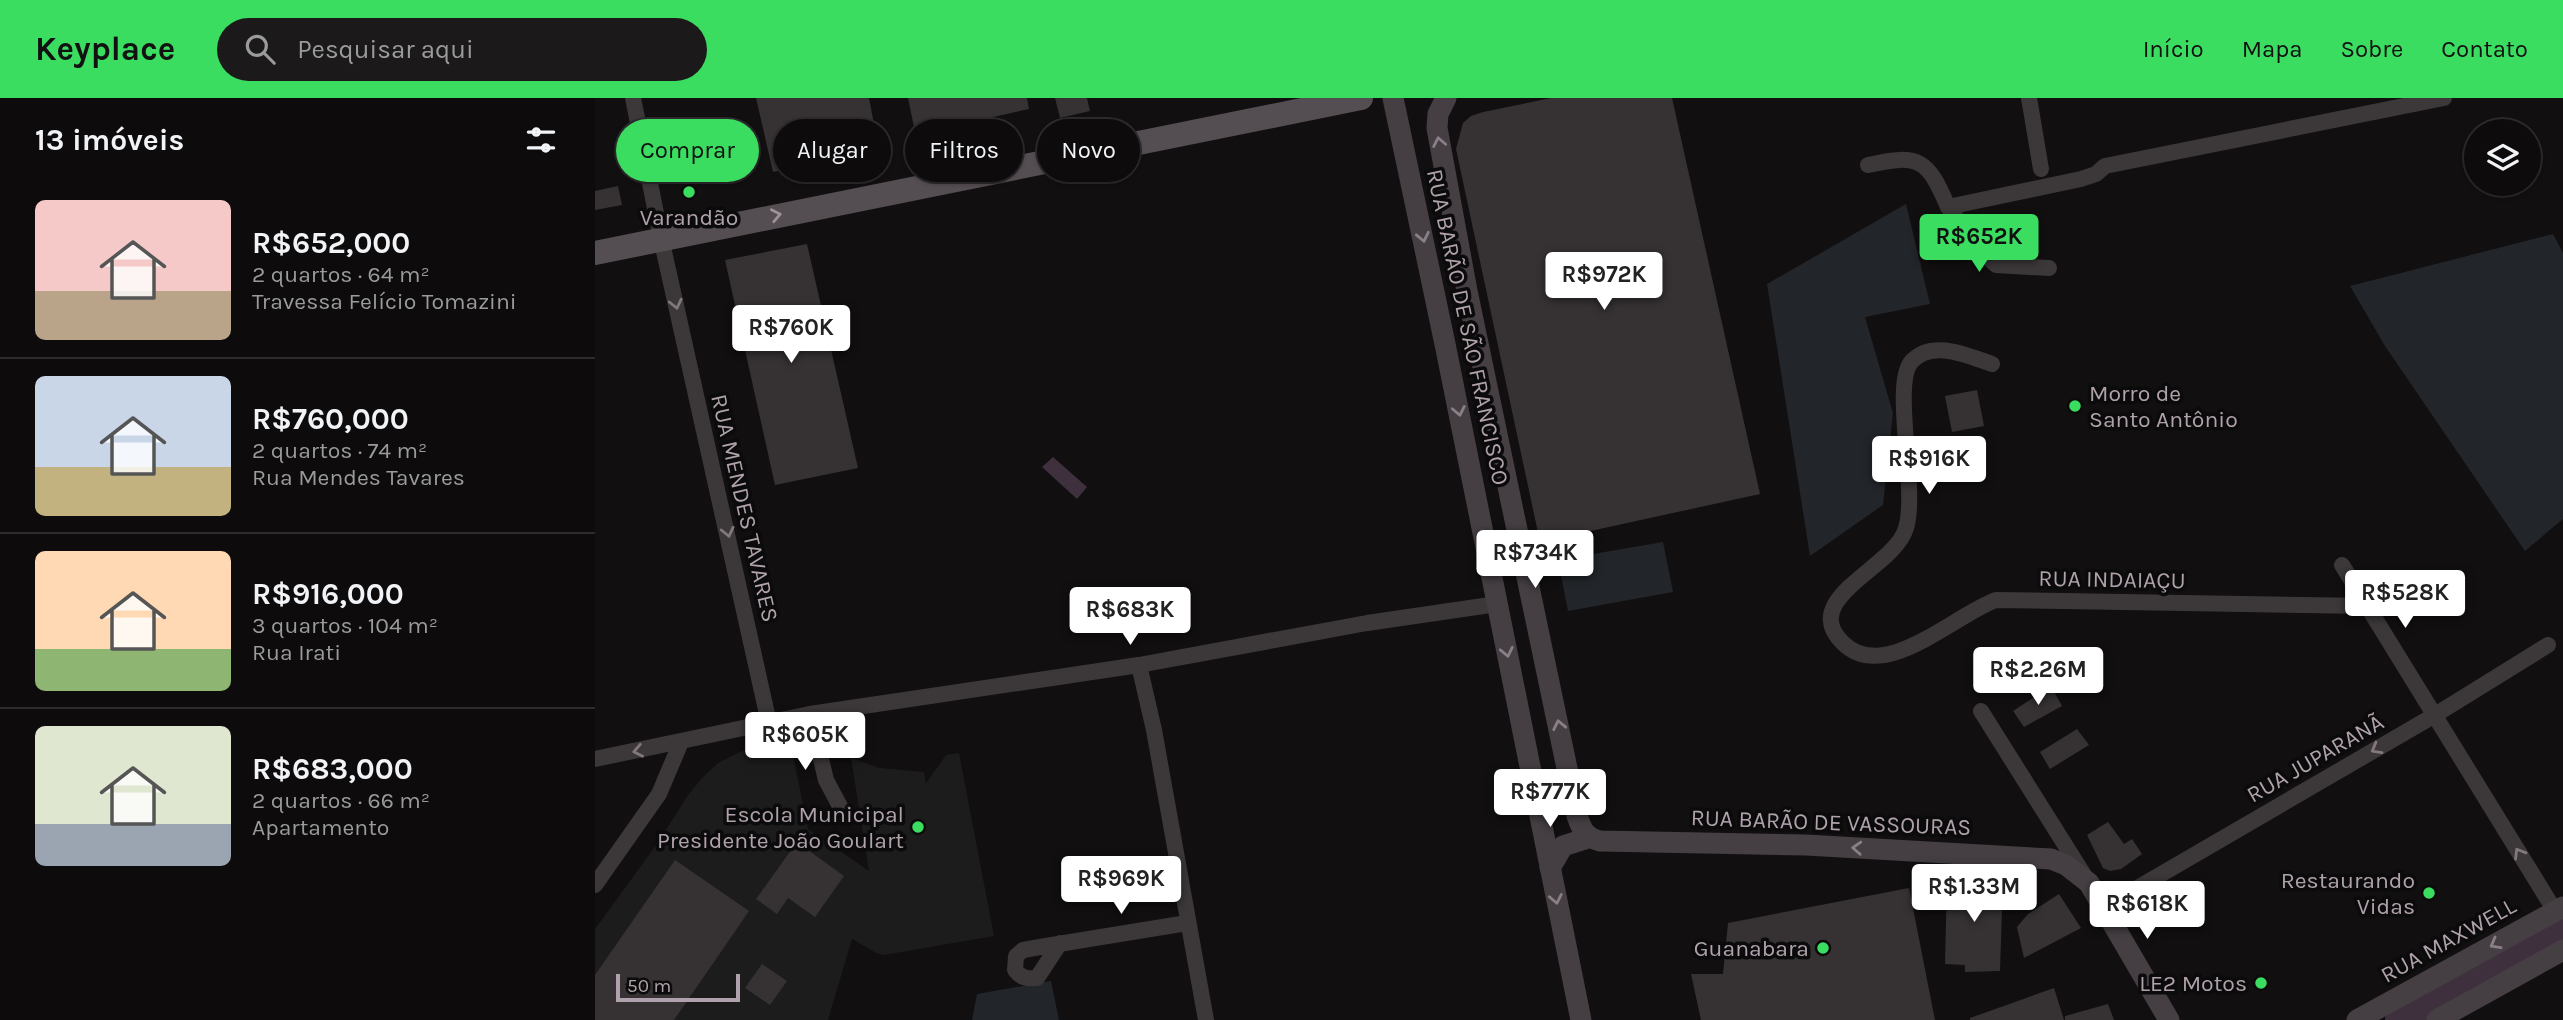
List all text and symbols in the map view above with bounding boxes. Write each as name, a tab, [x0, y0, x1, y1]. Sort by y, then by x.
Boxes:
search box	[217, 18, 707, 81]
text: Keyplace	[35, 30, 175, 68]
icon: search	[241, 30, 279, 68]
text: Pesquisar aqui	[297, 34, 474, 65]
text: Início	[2143, 35, 2204, 63]
text: Mapa	[2242, 35, 2302, 63]
text: Sobre	[2340, 35, 2403, 63]
text: Contato	[2441, 35, 2528, 63]
chip: Comprar	[616, 119, 759, 182]
chip: Alugar	[773, 119, 891, 182]
chip: Filtros	[905, 119, 1023, 182]
chip: Novo	[1037, 119, 1140, 182]
map controls	[2464, 119, 2541, 196]
button: layers	[2464, 119, 2541, 196]
icon: filters	[522, 121, 560, 159]
text: 13 imóveis	[35, 122, 184, 158]
one-way arrow	[1432, 136, 1447, 148]
street label: RUA BARÃO DE SÃO FRANCISCO	[1421, 167, 1514, 488]
marker: Varandão	[681, 184, 697, 200]
place label: Varandão	[640, 204, 738, 231]
one-way arrow	[770, 208, 782, 223]
pin: R$652K	[1922, 214, 2036, 274]
text: R$652K	[1936, 223, 2022, 250]
text: R$652,000	[252, 225, 410, 261]
icon: home	[91, 228, 175, 312]
one-way arrow	[1414, 231, 1429, 243]
pin: R$972K	[1547, 252, 1661, 312]
text: 2 quartos · 64 m²	[252, 261, 430, 288]
text: R$972K	[1561, 261, 1647, 288]
text: Travessa Felício Tomazini	[252, 288, 517, 315]
one-way arrow	[668, 298, 682, 310]
pin: R$760K	[734, 306, 848, 365]
text: R$760K	[748, 314, 834, 341]
place label: Morro de Santo Antônio	[2089, 380, 2238, 433]
street label: RUA MENDES TAVARES	[705, 392, 784, 625]
marker: Morro de Santo Antônio	[2067, 398, 2083, 414]
text: R$760,000	[252, 401, 409, 437]
icon: home	[91, 404, 175, 488]
one-way arrow	[1450, 405, 1465, 417]
pin: R$916K	[1872, 436, 1986, 496]
text: 2 quartos · 74 m²	[252, 437, 427, 464]
text: R$916K	[1888, 445, 1970, 472]
text: Rua Mendes Tavares	[252, 464, 465, 491]
one-way arrow	[719, 526, 734, 538]
pin: R$734K	[1478, 531, 1592, 590]
text: R$734K	[1492, 539, 1578, 566]
street label: RUA INDAIAÇU	[2038, 565, 2186, 594]
pin: R$528K	[2348, 570, 2462, 630]
text: R$916,000	[252, 576, 404, 612]
icon: home	[91, 579, 175, 663]
text: R$528K	[2361, 579, 2449, 606]
pin: R$683K	[1073, 588, 1187, 647]
text: R$683K	[1086, 596, 1174, 623]
text: 3 quartos · 104 m²	[252, 612, 438, 639]
text: Rua Irati	[252, 639, 341, 666]
one-way arrow	[1498, 646, 1513, 658]
pin: R$2.26M	[1973, 648, 2103, 707]
text: R$2.26M	[1989, 656, 2087, 683]
street label: RUA JUPARANÃ	[2242, 708, 2388, 808]
pin: R$605K	[748, 712, 862, 772]
one-way arrow	[1552, 719, 1567, 731]
text: R$605K	[761, 721, 849, 748]
one-way arrow	[2370, 741, 2383, 754]
one-way arrow	[632, 742, 644, 757]
text: R$683,000	[252, 751, 413, 787]
icon: home	[91, 754, 175, 838]
pin: R$777K	[1493, 770, 1607, 829]
text: R$777K	[1510, 778, 1590, 805]
text: 2 quartos · 66 m²	[252, 787, 430, 814]
place label: Escola Municipal Presidente João Goulart	[657, 801, 904, 854]
street label: RUA BARÃO DE VASSOURAS	[1690, 804, 1972, 841]
text: Apartamento	[252, 814, 389, 841]
marker: Escola Municipal Presidente João Goulart	[910, 819, 926, 835]
one-way arrow	[1852, 840, 1863, 855]
one-way arrow	[2515, 848, 2528, 861]
pin: R$969K	[1064, 856, 1178, 916]
pin: R$1.33M	[1909, 864, 2039, 924]
text: R$969K	[1077, 865, 1165, 892]
place label: Restaurando Vidas	[2281, 867, 2415, 920]
text: R$1.33M	[1928, 873, 2020, 900]
pin: R$618K	[2090, 882, 2204, 941]
marker: Restaurando Vidas	[2421, 885, 2437, 901]
text: R$618K	[2106, 890, 2188, 917]
street label: RUA MAXWELL	[2376, 892, 2521, 989]
one-way arrow	[1548, 893, 1563, 905]
place label: Guanabara	[1694, 935, 1809, 962]
one-way arrow	[2490, 936, 2503, 949]
marker: Guanabara	[1815, 940, 1831, 956]
place label: LE2 Motos	[2139, 970, 2247, 997]
scale bar	[616, 971, 740, 1003]
text: 50 m	[627, 975, 671, 997]
marker: LE2 Motos	[2253, 975, 2269, 991]

